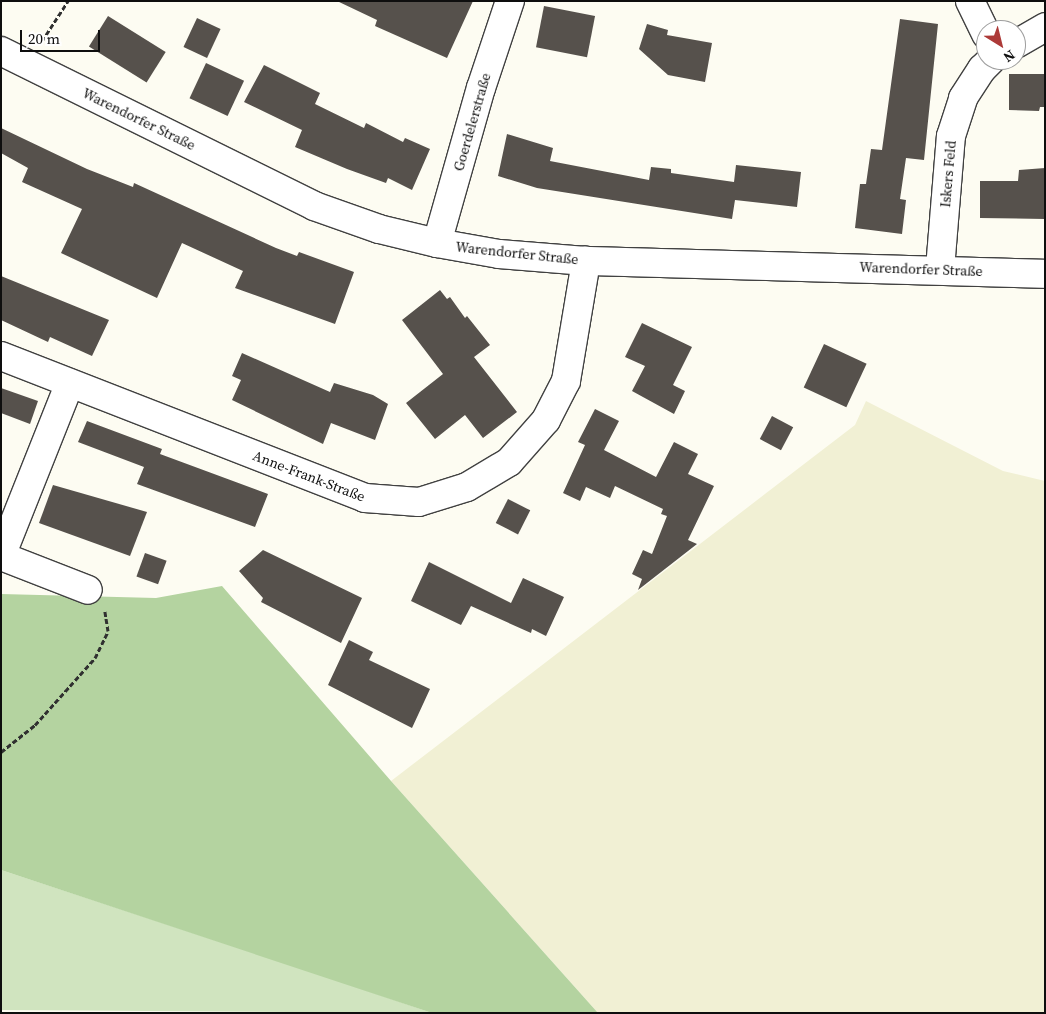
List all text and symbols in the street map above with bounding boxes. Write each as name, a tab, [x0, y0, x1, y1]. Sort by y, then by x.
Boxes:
scale bar	[22, 20, 102, 52]
north arrow	[976, 20, 1026, 70]
text: 20 m	[28, 28, 60, 49]
text: N	[999, 45, 1019, 67]
street label: Goerdelerstraße	[450, 71, 494, 173]
street label: Warendorfer Straße	[80, 84, 198, 154]
street label: Iskers Feld	[937, 140, 959, 208]
street label: Warendorfer Straße	[455, 238, 579, 268]
street label: Warendorfer Straße	[859, 258, 983, 280]
street label: Anne-Frank-Straße	[251, 447, 367, 505]

